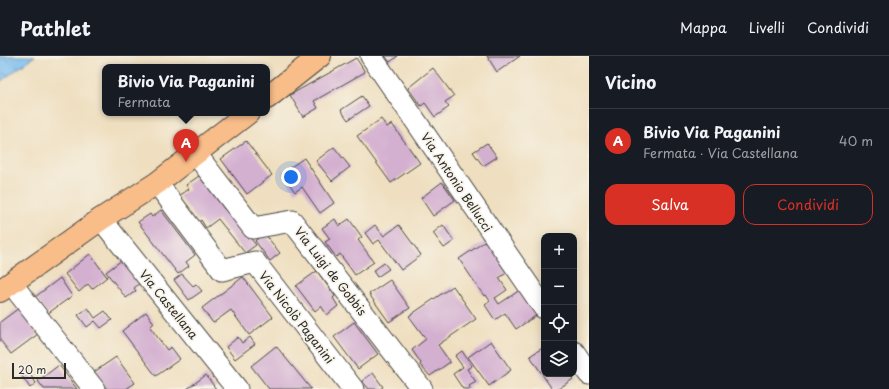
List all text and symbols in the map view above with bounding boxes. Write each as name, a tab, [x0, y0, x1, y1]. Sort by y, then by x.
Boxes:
text: Pathlet	[20, 14, 91, 42]
text: Mappa	[680, 17, 727, 38]
text: Livelli	[749, 17, 785, 38]
text: Condividi	[807, 17, 869, 38]
popup	[102, 64, 270, 116]
text: Bivio Via Paganini	[117, 69, 255, 92]
text: Vicino	[605, 69, 656, 95]
text: Fermata	[117, 92, 170, 111]
text: Bivio Via Paganini	[643, 120, 780, 143]
pin: A	[173, 129, 199, 162]
street label: Via Antonio Bellucci	[417, 129, 497, 235]
text: A	[613, 131, 623, 150]
text: 40 m	[839, 131, 873, 150]
text: Fermata · Via Castellana	[643, 143, 798, 162]
your location	[281, 167, 301, 187]
button: Salva	[605, 184, 735, 225]
button: Condividi	[743, 184, 873, 225]
street label: Via Luigi de Gobbis	[290, 223, 372, 320]
map controls	[541, 233, 577, 377]
button: +	[541, 233, 577, 269]
street label: Via Castellana	[135, 265, 203, 343]
street label: Via Nicolò Paganini	[255, 267, 339, 367]
button: −	[541, 269, 577, 305]
button: locate	[541, 305, 577, 341]
button: layers	[541, 341, 577, 377]
scale bar	[12, 361, 66, 380]
text: 20 m	[18, 361, 46, 378]

